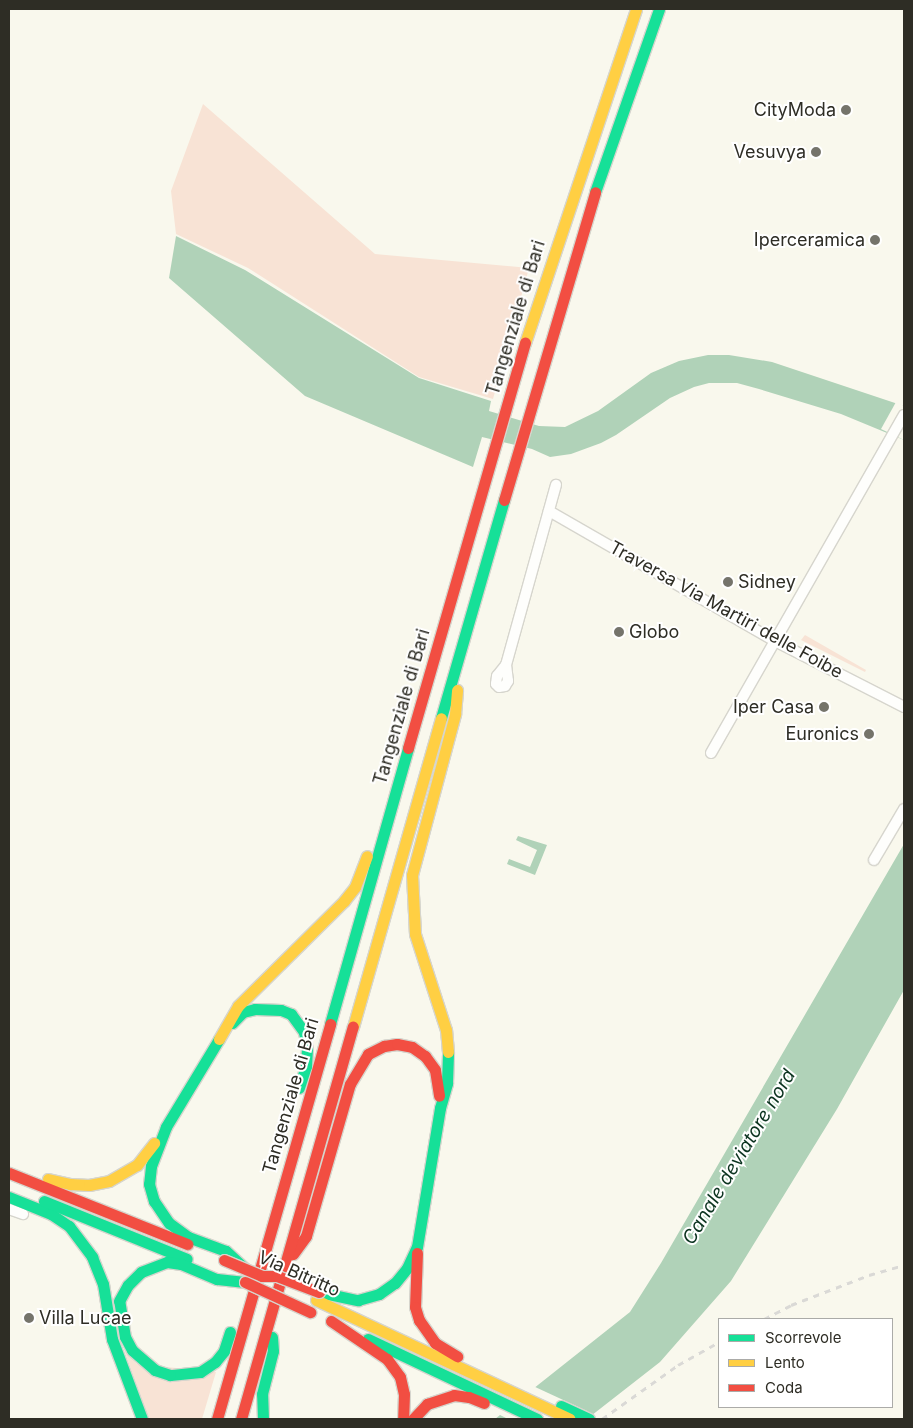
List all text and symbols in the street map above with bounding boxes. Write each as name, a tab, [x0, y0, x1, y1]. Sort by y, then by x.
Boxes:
place label: CityModa	[754, 99, 836, 121]
marker: CityModa	[840, 104, 852, 116]
place label: Vesuvya	[734, 141, 806, 163]
marker: Vesuvya	[810, 146, 822, 158]
place label: Iperceramica	[754, 229, 865, 251]
marker: Iperceramica	[869, 234, 881, 246]
street label: Tangenziale di Bari	[482, 238, 550, 398]
street label: Traversa Via Martiri delle Foibe	[606, 537, 846, 683]
place label: Sidney	[738, 571, 796, 593]
marker: Sidney	[722, 576, 734, 588]
place label: Globo	[629, 621, 679, 643]
marker: Globo	[613, 626, 625, 638]
street label: Tangenziale di Bari	[369, 627, 435, 787]
place label: Iper Casa	[733, 696, 814, 718]
marker: Iper Casa	[818, 701, 830, 713]
place label: Euronics	[785, 723, 859, 745]
marker: Euronics	[863, 728, 875, 740]
street label: Tangenziale di Bari	[258, 1016, 324, 1176]
water label: Canale deviatore nord	[678, 1065, 800, 1249]
street label: Via Bitritto	[255, 1246, 343, 1302]
place label: Villa Lucae	[39, 1307, 132, 1329]
marker: Villa Lucae	[23, 1312, 35, 1324]
legend	[718, 1318, 893, 1408]
text: Scorrevole	[765, 1328, 841, 1347]
text: Lento	[765, 1353, 805, 1372]
text: Coda	[765, 1378, 803, 1397]

